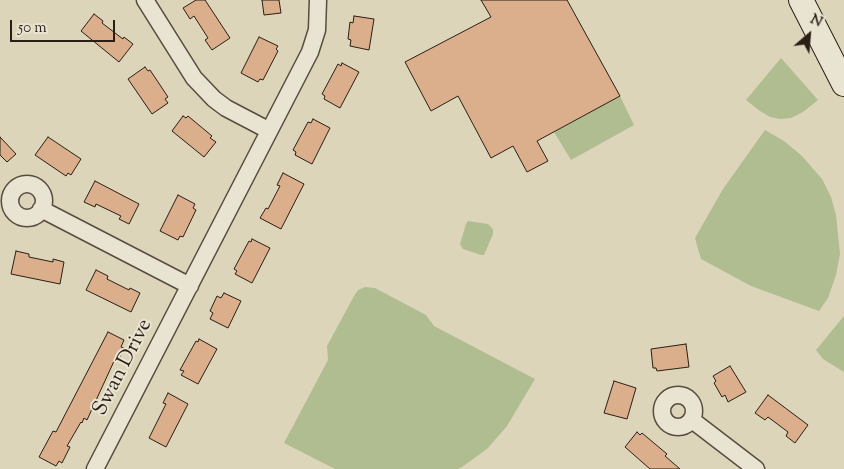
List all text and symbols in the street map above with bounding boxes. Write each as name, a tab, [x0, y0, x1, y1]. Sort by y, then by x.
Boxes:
scale bar	[12, 10, 118, 42]
north arrow	[784, 10, 834, 60]
text: N	[806, 10, 825, 33]
text: 50 m	[18, 18, 47, 39]
street label: Swan Drive	[89, 315, 159, 421]

